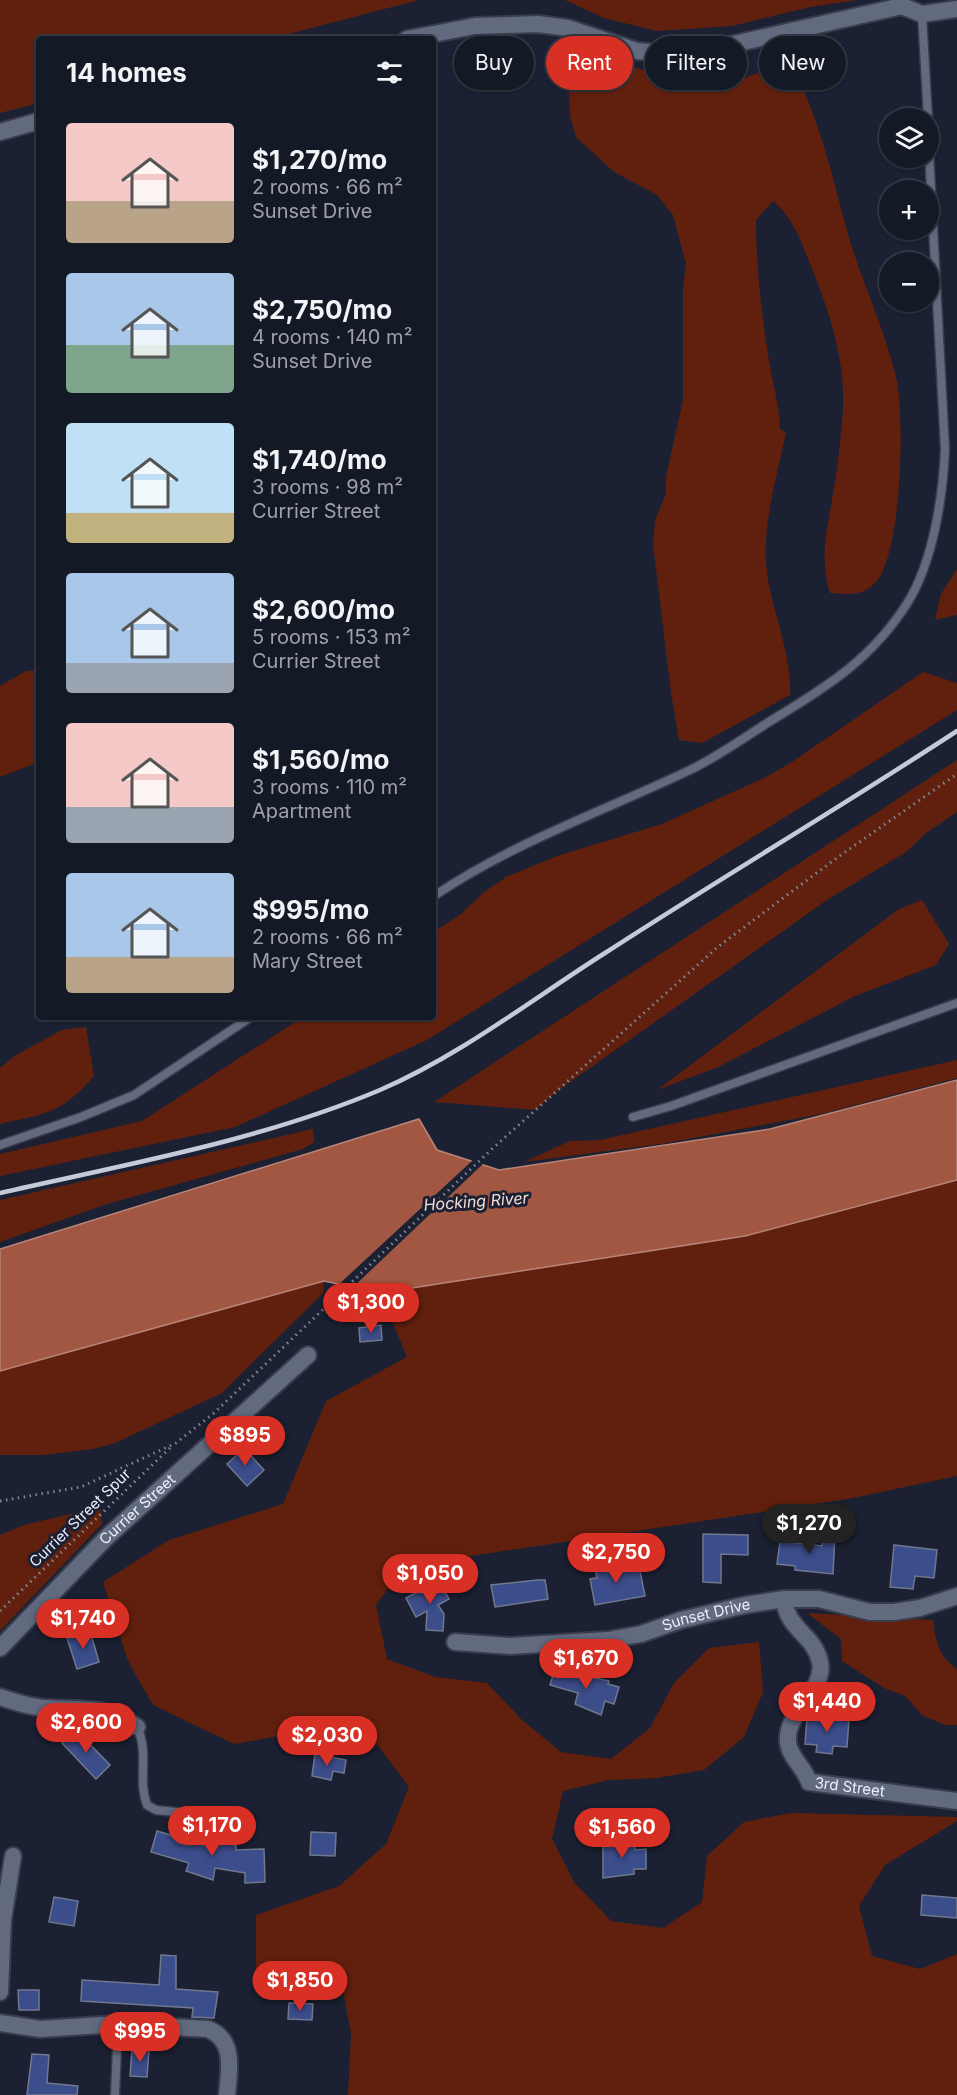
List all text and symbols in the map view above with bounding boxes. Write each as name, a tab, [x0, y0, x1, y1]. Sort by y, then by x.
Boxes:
chip: Buy	[454, 36, 534, 90]
chip: Rent	[546, 36, 633, 90]
chip: Filters	[645, 36, 747, 90]
chip: New	[759, 36, 846, 90]
icon: filters	[373, 56, 406, 89]
text: 14 homes	[66, 57, 187, 88]
map controls	[879, 108, 939, 312]
button: layers	[879, 108, 939, 168]
text: $1,270/mo	[252, 144, 387, 175]
icon: home	[114, 147, 186, 219]
text: 2 rooms · 66 m²	[252, 175, 403, 199]
button: +	[879, 180, 939, 240]
text: Sunset Drive	[252, 199, 373, 223]
button: −	[879, 252, 939, 312]
text: $2,750/mo	[252, 294, 392, 325]
icon: home	[114, 297, 186, 369]
text: 4 rooms · 140 m²	[252, 325, 412, 349]
text: Sunset Drive	[252, 349, 373, 373]
text: $1,740/mo	[252, 444, 387, 475]
icon: home	[114, 447, 186, 519]
text: 3 rooms · 98 m²	[252, 475, 403, 499]
text: Currier Street	[252, 499, 380, 523]
text: $2,600/mo	[252, 594, 395, 625]
icon: home	[114, 597, 186, 669]
text: 5 rooms · 153 m²	[252, 625, 411, 649]
text: Currier Street	[252, 649, 380, 673]
text: $1,560/mo	[252, 744, 390, 775]
icon: home	[114, 747, 186, 819]
text: 3 rooms · 110 m²	[252, 775, 407, 799]
text: Apartment	[252, 799, 351, 823]
text: $995/mo	[252, 894, 369, 925]
icon: home	[114, 897, 186, 969]
text: 2 rooms · 66 m²	[252, 925, 403, 949]
text: Mary Street	[252, 949, 362, 973]
water label: Hocking River	[423, 1187, 530, 1215]
pin: $1,300	[322, 1283, 420, 1334]
text: $1,300	[337, 1290, 405, 1314]
pin: $895	[209, 1416, 281, 1467]
text: $895	[219, 1423, 271, 1447]
street label: Currier Street Spur	[25, 1464, 135, 1571]
street label: Currier Street	[95, 1470, 179, 1549]
pin: $1,270	[760, 1504, 858, 1555]
text: $1,270	[776, 1511, 842, 1535]
pin: $2,750	[567, 1533, 665, 1584]
text: $2,750	[581, 1540, 651, 1564]
pin: $1,050	[381, 1554, 479, 1605]
text: $1,050	[396, 1561, 464, 1585]
street label: Sunset Drive	[659, 1594, 752, 1635]
pin: $1,740	[34, 1599, 132, 1650]
text: $1,740	[50, 1606, 116, 1630]
pin: $1,670	[537, 1639, 635, 1690]
text: $1,670	[553, 1646, 619, 1670]
pin: $1,440	[778, 1682, 876, 1733]
text: $1,440	[793, 1689, 861, 1713]
pin: $2,600	[37, 1703, 135, 1754]
text: $2,600	[50, 1710, 122, 1734]
pin: $2,030	[278, 1716, 376, 1767]
text: $2,030	[291, 1723, 363, 1747]
street label: 3rd Street	[814, 1773, 886, 1801]
pin: $1,170	[163, 1806, 261, 1857]
pin: $1,560	[573, 1808, 671, 1859]
text: $1,170	[182, 1813, 242, 1837]
text: $1,560	[588, 1815, 656, 1839]
pin: $1,850	[251, 1961, 349, 2012]
text: $1,850	[266, 1968, 334, 1992]
pin: $995	[104, 2012, 176, 2063]
text: $995	[114, 2019, 166, 2043]

